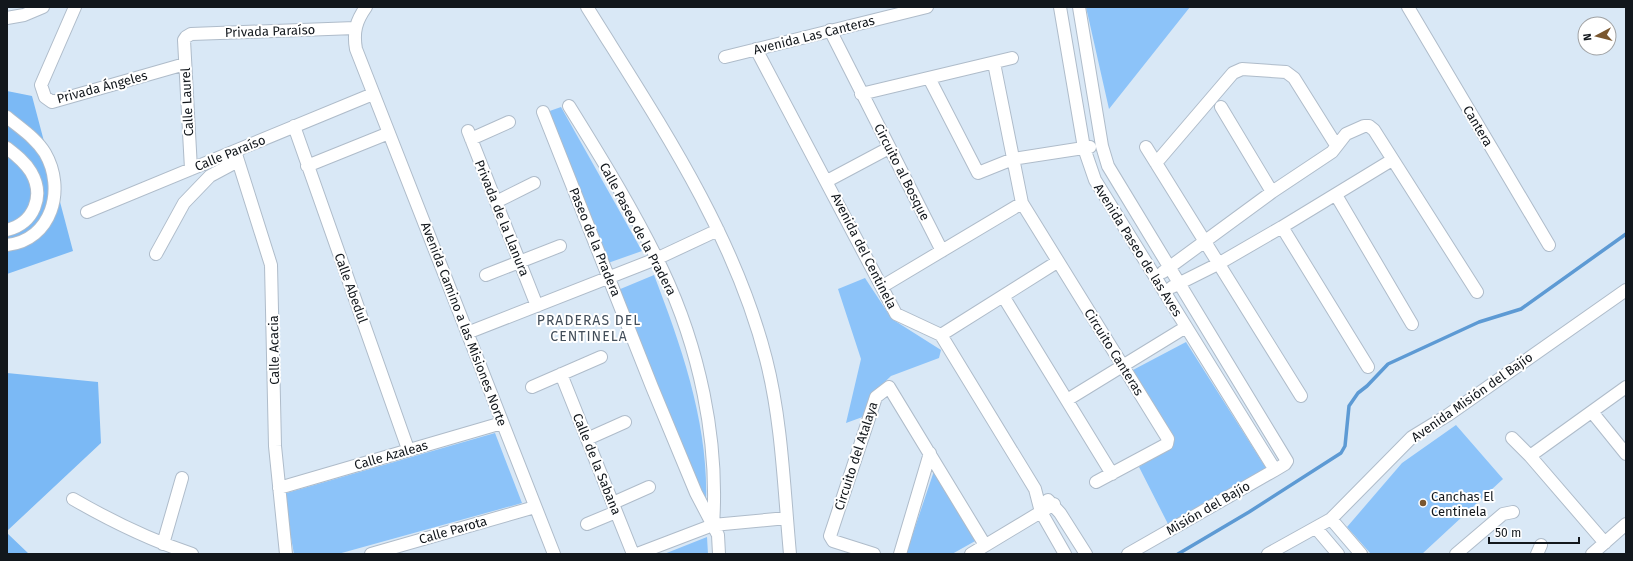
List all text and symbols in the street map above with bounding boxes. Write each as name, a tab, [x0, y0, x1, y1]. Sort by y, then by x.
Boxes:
street label: Avenida Las Canteras	[752, 13, 876, 57]
north arrow	[1577, 16, 1617, 56]
street label: Privada Paraíso	[225, 22, 315, 40]
text: N	[1581, 33, 1594, 42]
street label: Calle Laurel	[178, 67, 196, 137]
street label: Privada Ángeles	[55, 68, 149, 106]
street label: Cantera	[1460, 103, 1496, 149]
street label: Circuito al Bosque	[871, 121, 933, 223]
street label: Calle Paraíso	[192, 132, 268, 174]
street label: Privada de la Llanura	[472, 158, 532, 278]
street label: Calle Paseo de la Pradera	[596, 160, 680, 298]
street label: Avenida Paseo de las Aves	[1091, 181, 1185, 319]
street label: Paseo de la Pradera	[566, 185, 624, 299]
street label: Avenida del Centinela	[828, 190, 900, 312]
street label: Avenida Camino a las Misiones Norte	[418, 220, 510, 428]
street label: Calle Abedul	[331, 251, 371, 325]
street label: Circuito Canteras	[1081, 306, 1147, 398]
district label: PRADERAS DEL CENTINELA	[537, 312, 641, 345]
street label: Calle Acacia	[266, 315, 282, 385]
street label: Avenida Misión del Bajío	[1408, 349, 1536, 445]
street label: Circuito del Atalaya	[831, 400, 881, 512]
street label: Calle de la Sabana	[570, 411, 624, 517]
street label: Calle Azaleas	[353, 437, 429, 473]
street label: Misión del Bajío	[1163, 478, 1253, 538]
place label: Canchas El Centinela	[1431, 489, 1494, 519]
marker: Canchas El Centinela	[1418, 498, 1428, 508]
street label: Calle Parota	[417, 513, 489, 547]
scale bar	[1489, 519, 1579, 545]
text: 50 m	[1495, 526, 1521, 540]

